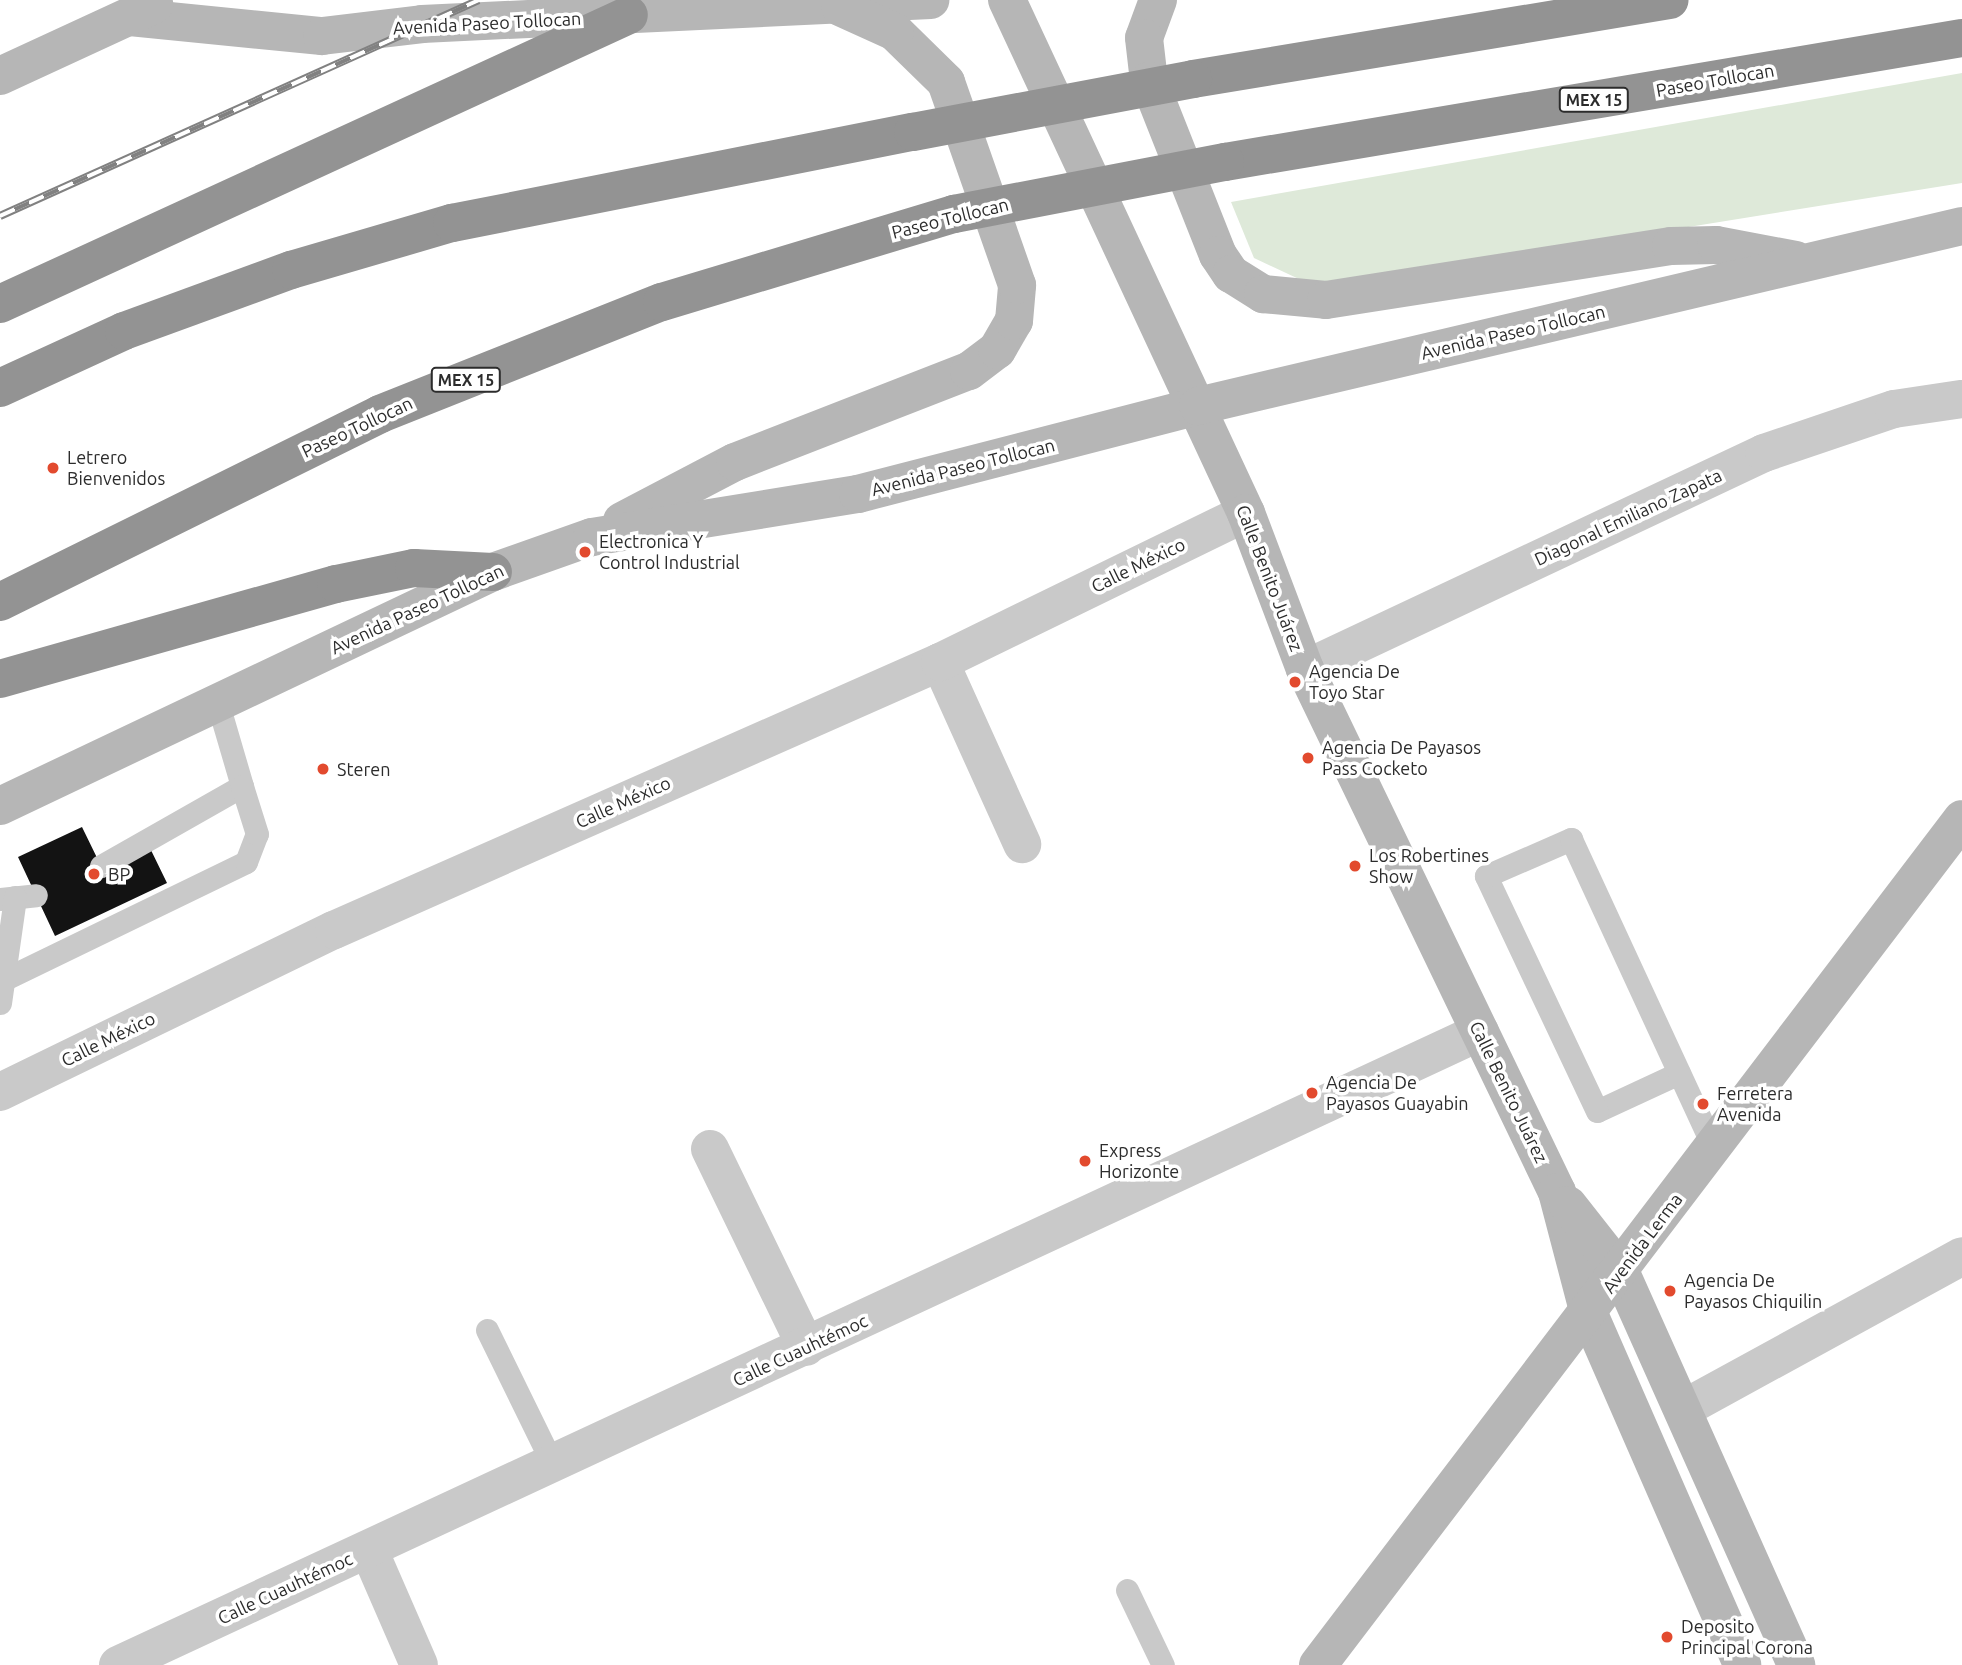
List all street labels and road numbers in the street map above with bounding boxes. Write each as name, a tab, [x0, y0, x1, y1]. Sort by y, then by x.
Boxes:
street label: Avenida Paseo Tollocan	[392, 7, 582, 39]
street label: Paseo Tollocan	[1654, 59, 1776, 101]
road number: MEX 15	[1557, 88, 1631, 113]
street label: Paseo Tollocan	[889, 193, 1011, 243]
street label: Avenida Paseo Tollocan	[1419, 300, 1607, 364]
road number: MEX 15	[429, 368, 503, 392]
street label: Paseo Tollocan	[298, 392, 416, 462]
street label: Avenida Paseo Tollocan	[869, 434, 1057, 500]
street label: Diagonal Emiliano Zapata	[1531, 464, 1725, 570]
street label: Calle Benito Juárez	[1232, 502, 1308, 654]
street label: Calle México	[1088, 533, 1188, 597]
street label: Avenida Paseo Tollocan	[327, 559, 507, 659]
street label: Calle México	[572, 771, 674, 833]
street label: Calle México	[58, 1007, 158, 1071]
street label: Calle Benito Juárez	[1465, 1018, 1553, 1166]
street label: Avenida Lerma	[1597, 1189, 1687, 1297]
street label: Calle Cuauhtémoc	[729, 1309, 871, 1391]
street label: Calle Cuauhtémoc	[214, 1547, 356, 1629]

